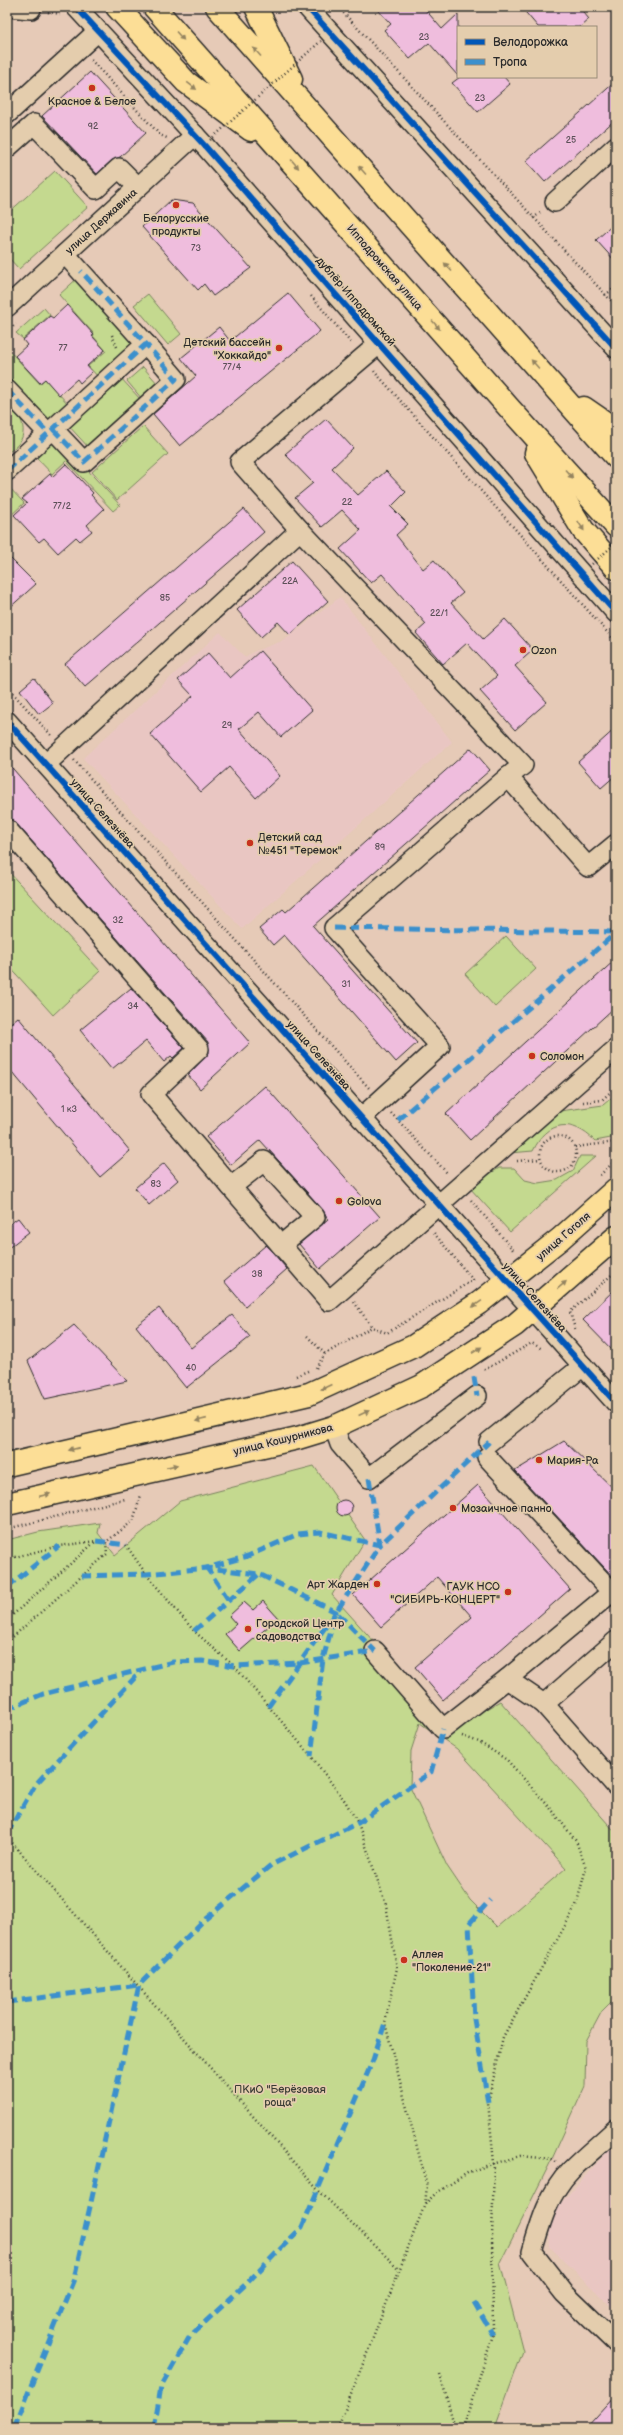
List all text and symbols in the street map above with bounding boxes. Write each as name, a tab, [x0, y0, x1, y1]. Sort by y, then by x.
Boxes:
legend	[457, 26, 597, 78]
one-way arrow	[175, 31, 185, 41]
house number: 23	[419, 32, 430, 43]
text: Велодорожка	[493, 35, 568, 50]
one-way arrow	[252, 47, 262, 57]
text: Тропа	[493, 55, 527, 70]
one-way arrow	[186, 82, 197, 90]
marker: Красное & Белое	[87, 83, 97, 93]
house number: 23	[475, 93, 486, 104]
place label: Красное & Белое	[48, 95, 136, 108]
house number: 92	[88, 121, 99, 132]
house number: 25	[566, 135, 576, 146]
one-way arrow	[290, 159, 299, 170]
one-way arrow	[357, 165, 367, 175]
street label: улица Державина	[63, 185, 140, 257]
marker: Белорусские продукты	[171, 200, 181, 210]
place label: Белорусские продукты	[143, 212, 209, 238]
street label: Ипподромская улица	[344, 222, 426, 313]
house number: 73	[191, 243, 201, 254]
street label: дублёр Ипподромской	[313, 254, 398, 349]
one-way arrow	[444, 262, 453, 272]
one-way arrow	[431, 320, 441, 330]
place label: Детский бассейн "Хоккайдо"	[184, 336, 271, 362]
house number: 77	[59, 343, 68, 354]
marker: Детский бассейн "Хоккайдо"	[274, 343, 284, 353]
one-way arrow	[530, 359, 539, 370]
house number: 77/4	[223, 362, 242, 373]
one-way arrow	[564, 469, 574, 479]
house number: 22	[342, 497, 353, 508]
house number: 77/2	[53, 501, 72, 512]
one-way arrow	[577, 521, 585, 531]
house number: 22А	[282, 576, 299, 587]
house number: 85	[160, 593, 170, 604]
house number: 22/1	[430, 608, 448, 619]
place label: Ozon	[531, 644, 557, 657]
marker: Ozon	[518, 645, 528, 655]
house number: 29	[222, 720, 232, 731]
street label: улица Селезнёва	[68, 776, 138, 851]
place label: Детский сад №451 "Теремок"	[258, 831, 342, 857]
marker: Детский сад №451 "Теремок"	[245, 838, 255, 848]
house number: 89	[375, 842, 385, 853]
house number: 32	[113, 915, 124, 926]
house number: 31	[341, 979, 351, 990]
house number: 34	[127, 1001, 139, 1012]
street label: улица Селезнёва	[284, 1018, 354, 1093]
place label: Соломон	[540, 1050, 584, 1063]
marker: Соломон	[527, 1051, 537, 1061]
house number: 1 к3	[61, 1104, 78, 1115]
house number: 83	[151, 1179, 162, 1190]
place label: Golova	[347, 1195, 381, 1208]
marker: Golova	[334, 1196, 344, 1206]
street label: улица Гоголя	[534, 1209, 593, 1263]
street label: улица Селезнёва	[500, 1260, 570, 1335]
house number: 38	[252, 1269, 262, 1280]
one-way arrow	[557, 1280, 568, 1289]
one-way arrow	[472, 1300, 482, 1308]
one-way arrow	[472, 1346, 482, 1354]
house number: 40	[186, 1363, 196, 1374]
one-way arrow	[320, 1384, 332, 1390]
one-way arrow	[358, 1410, 370, 1416]
one-way arrow	[195, 1417, 207, 1423]
street label: улица Кошурникова	[232, 1421, 335, 1458]
one-way arrow	[68, 1447, 81, 1453]
place label: Мария-Ра	[547, 1454, 599, 1467]
marker: Мария-Ра	[534, 1455, 544, 1465]
one-way arrow	[166, 1463, 178, 1469]
one-way arrow	[39, 1492, 51, 1498]
place label: Мозаичное панно	[461, 1502, 552, 1515]
marker: Мозаичное панно	[448, 1503, 458, 1513]
place label: Арт Жарден	[306, 1578, 369, 1591]
marker: Арт Жарден	[372, 1579, 382, 1589]
place label: ГАУК НСО "СИБИРЬ-КОНЦЕРТ"	[390, 1580, 500, 1606]
marker: ГАУК НСО "СИБИРЬ-КОНЦЕРТ"	[503, 1587, 513, 1597]
place label: Городской Центр садоводства	[256, 1617, 345, 1643]
marker: Городской Центр садоводства	[243, 1624, 253, 1634]
place label: Аллея "Поколение-21"	[411, 1948, 491, 1974]
marker: Аллея "Поколение-21"	[399, 1955, 409, 1965]
park label: ПКиО "Берёзовая роща"	[234, 2083, 326, 2109]

